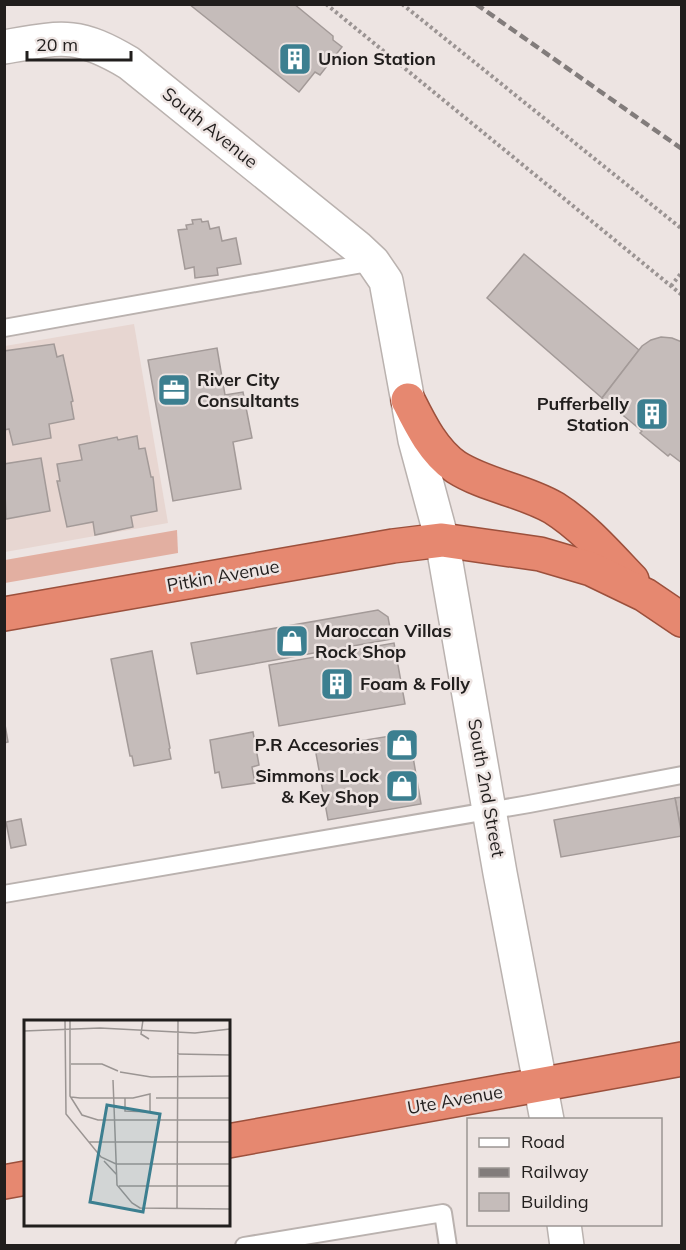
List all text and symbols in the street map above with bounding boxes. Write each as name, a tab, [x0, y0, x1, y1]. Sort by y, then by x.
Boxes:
scale bar	[27, 24, 130, 62]
text: 20 m	[36, 33, 78, 56]
building icon: Union Station	[277, 41, 313, 77]
place label: Union Station	[318, 47, 436, 70]
street label: South Avenue	[158, 82, 263, 173]
place label: River City Consultants	[197, 368, 299, 412]
office icon: River City Consultants	[156, 372, 192, 408]
place label: Pufferbelly Station	[537, 392, 629, 436]
building icon: Pufferbelly Station	[634, 396, 670, 432]
street label: Pitkin Avenue	[165, 554, 281, 597]
place label: Maroccan Villas Rock Shop	[315, 619, 452, 663]
shop icon: Maroccan Villas Rock Shop	[274, 623, 310, 659]
building icon: Foam & Folly	[319, 666, 355, 702]
place label: Foam & Folly	[360, 672, 470, 695]
street label: South 2nd Street	[463, 717, 510, 859]
shop icon: P.R Accesories	[384, 727, 420, 763]
place label: P.R Accesories	[255, 733, 379, 756]
place label: Simmons Lock & Key Shop	[255, 764, 380, 808]
shop icon: Simmons Lock & Key Shop	[384, 768, 420, 804]
inset map	[24, 1020, 230, 1226]
street label: Ute Avenue	[405, 1080, 504, 1119]
legend	[467, 1118, 662, 1226]
text: Road	[521, 1130, 565, 1153]
text: Railway	[521, 1160, 589, 1183]
text: Building	[521, 1190, 589, 1213]

